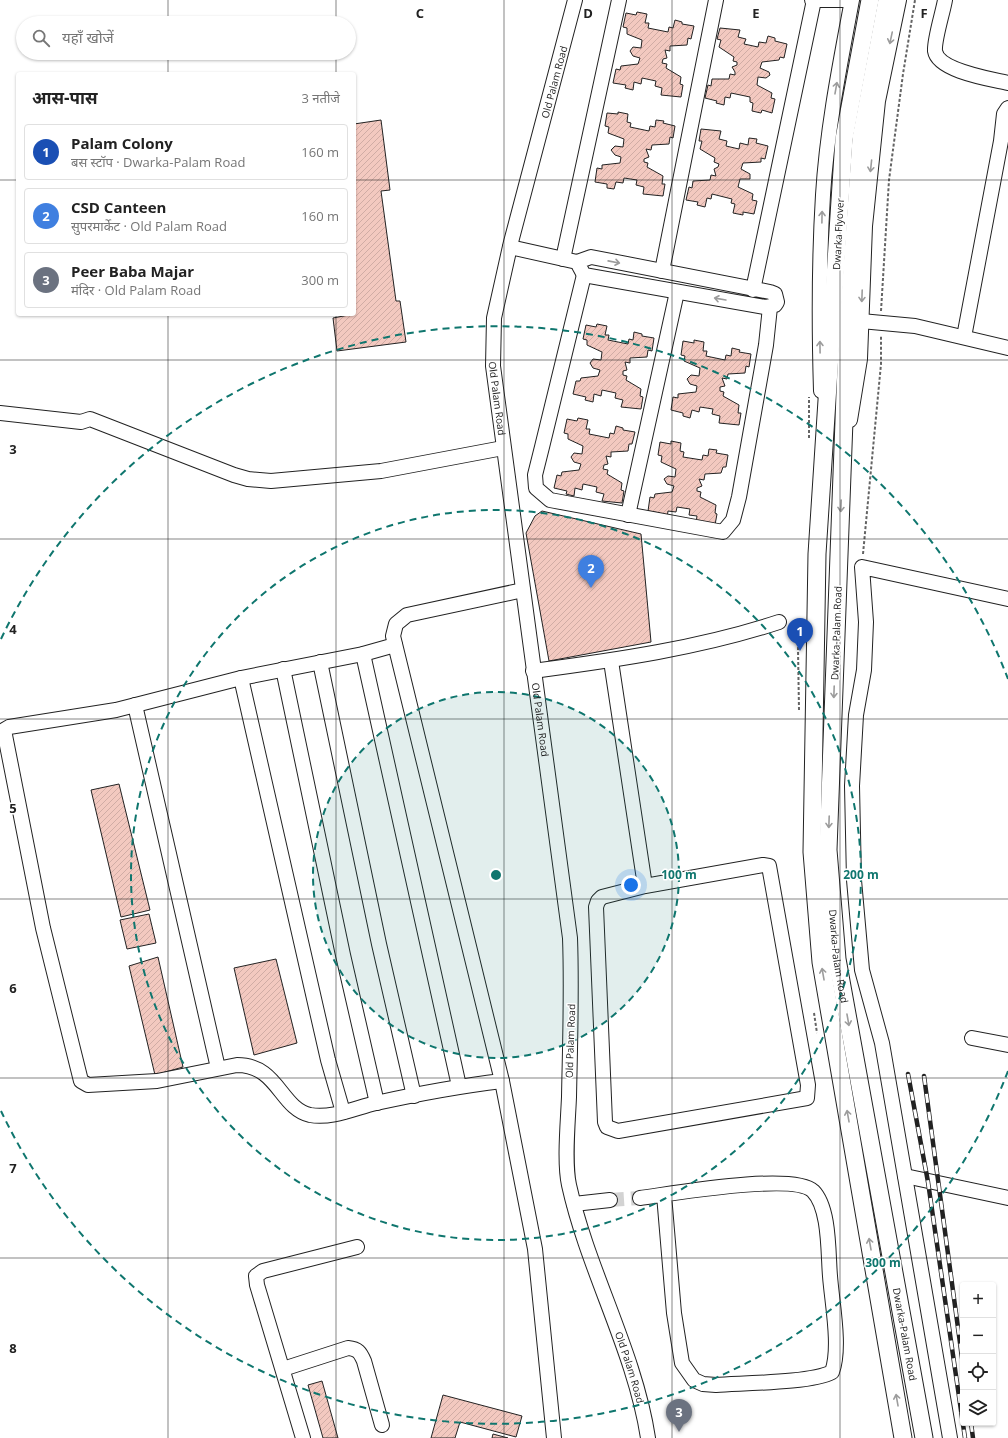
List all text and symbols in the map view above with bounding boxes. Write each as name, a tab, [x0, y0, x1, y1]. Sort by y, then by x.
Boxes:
text: C	[416, 4, 424, 22]
text: D	[583, 4, 593, 22]
text: E	[752, 4, 760, 22]
text: F	[920, 4, 928, 22]
search box	[16, 16, 356, 60]
icon: search	[30, 27, 52, 49]
text: यहाँ खोजें	[62, 27, 114, 47]
one-way arrow	[887, 31, 895, 44]
street label: Old Palam Road	[538, 44, 570, 120]
one-way arrow	[832, 81, 840, 94]
text: आस-पास	[32, 86, 98, 109]
text: 3 नतीजे	[302, 89, 340, 107]
text: Palam Colony	[71, 133, 173, 153]
text: 1	[42, 143, 50, 161]
text: 160 m	[301, 143, 339, 161]
text: बस स्टॉप · Dwarka-Palam Road	[71, 153, 245, 171]
one-way arrow	[867, 159, 875, 172]
text: CSD Canteen	[71, 197, 166, 217]
street label: Dwarka Flyover	[829, 198, 847, 270]
text: 2	[42, 207, 50, 225]
text: 160 m	[301, 207, 339, 225]
one-way arrow	[819, 211, 826, 224]
text: सुपरमार्केट · Old Palam Road	[71, 217, 227, 235]
one-way arrow	[607, 258, 620, 266]
text: Peer Baba Majar	[71, 261, 194, 281]
text: 3	[42, 271, 50, 289]
text: 300 m	[301, 271, 339, 289]
text: मंदिर · Old Palam Road	[71, 281, 201, 299]
one-way arrow	[858, 289, 866, 302]
one-way arrow	[714, 295, 727, 303]
one-way arrow	[816, 341, 824, 354]
street label: Old Palam Road	[486, 361, 509, 436]
text: 3	[9, 440, 17, 458]
one-way arrow	[837, 499, 844, 512]
pin: 2	[578, 555, 604, 588]
street label: Dwarka-Palam Road	[827, 586, 845, 680]
pin: 1	[787, 618, 813, 651]
text: 4	[9, 620, 17, 638]
street label: Old Palam Road	[529, 682, 553, 757]
one-way arrow	[830, 685, 837, 698]
text: 5	[9, 799, 17, 817]
one-way arrow	[825, 815, 832, 828]
text: 100 m	[661, 866, 697, 883]
text: 200 m	[843, 866, 879, 883]
centre of rings	[489, 868, 503, 882]
your location	[621, 875, 641, 895]
street label: Dwarka-Palam Road	[826, 909, 852, 1004]
one-way arrow	[819, 968, 827, 981]
text: 6	[9, 979, 17, 997]
street label: Old Palam Road	[562, 1004, 578, 1078]
one-way arrow	[845, 1013, 853, 1026]
one-way arrow	[844, 1110, 852, 1123]
text: 7	[9, 1159, 17, 1177]
one-way arrow	[866, 1238, 874, 1251]
text: 300 m	[865, 1254, 901, 1271]
map controls	[960, 1282, 996, 1426]
button: +	[960, 1282, 996, 1318]
street label: Dwarka-Palam Road	[890, 1287, 920, 1382]
button: −	[960, 1318, 996, 1354]
street label: Old Palam Road	[612, 1330, 648, 1405]
text: 8	[9, 1339, 17, 1357]
button: locate	[960, 1354, 996, 1390]
button: layers	[960, 1390, 996, 1426]
one-way arrow	[893, 1393, 901, 1406]
pin: 3	[666, 1399, 692, 1432]

